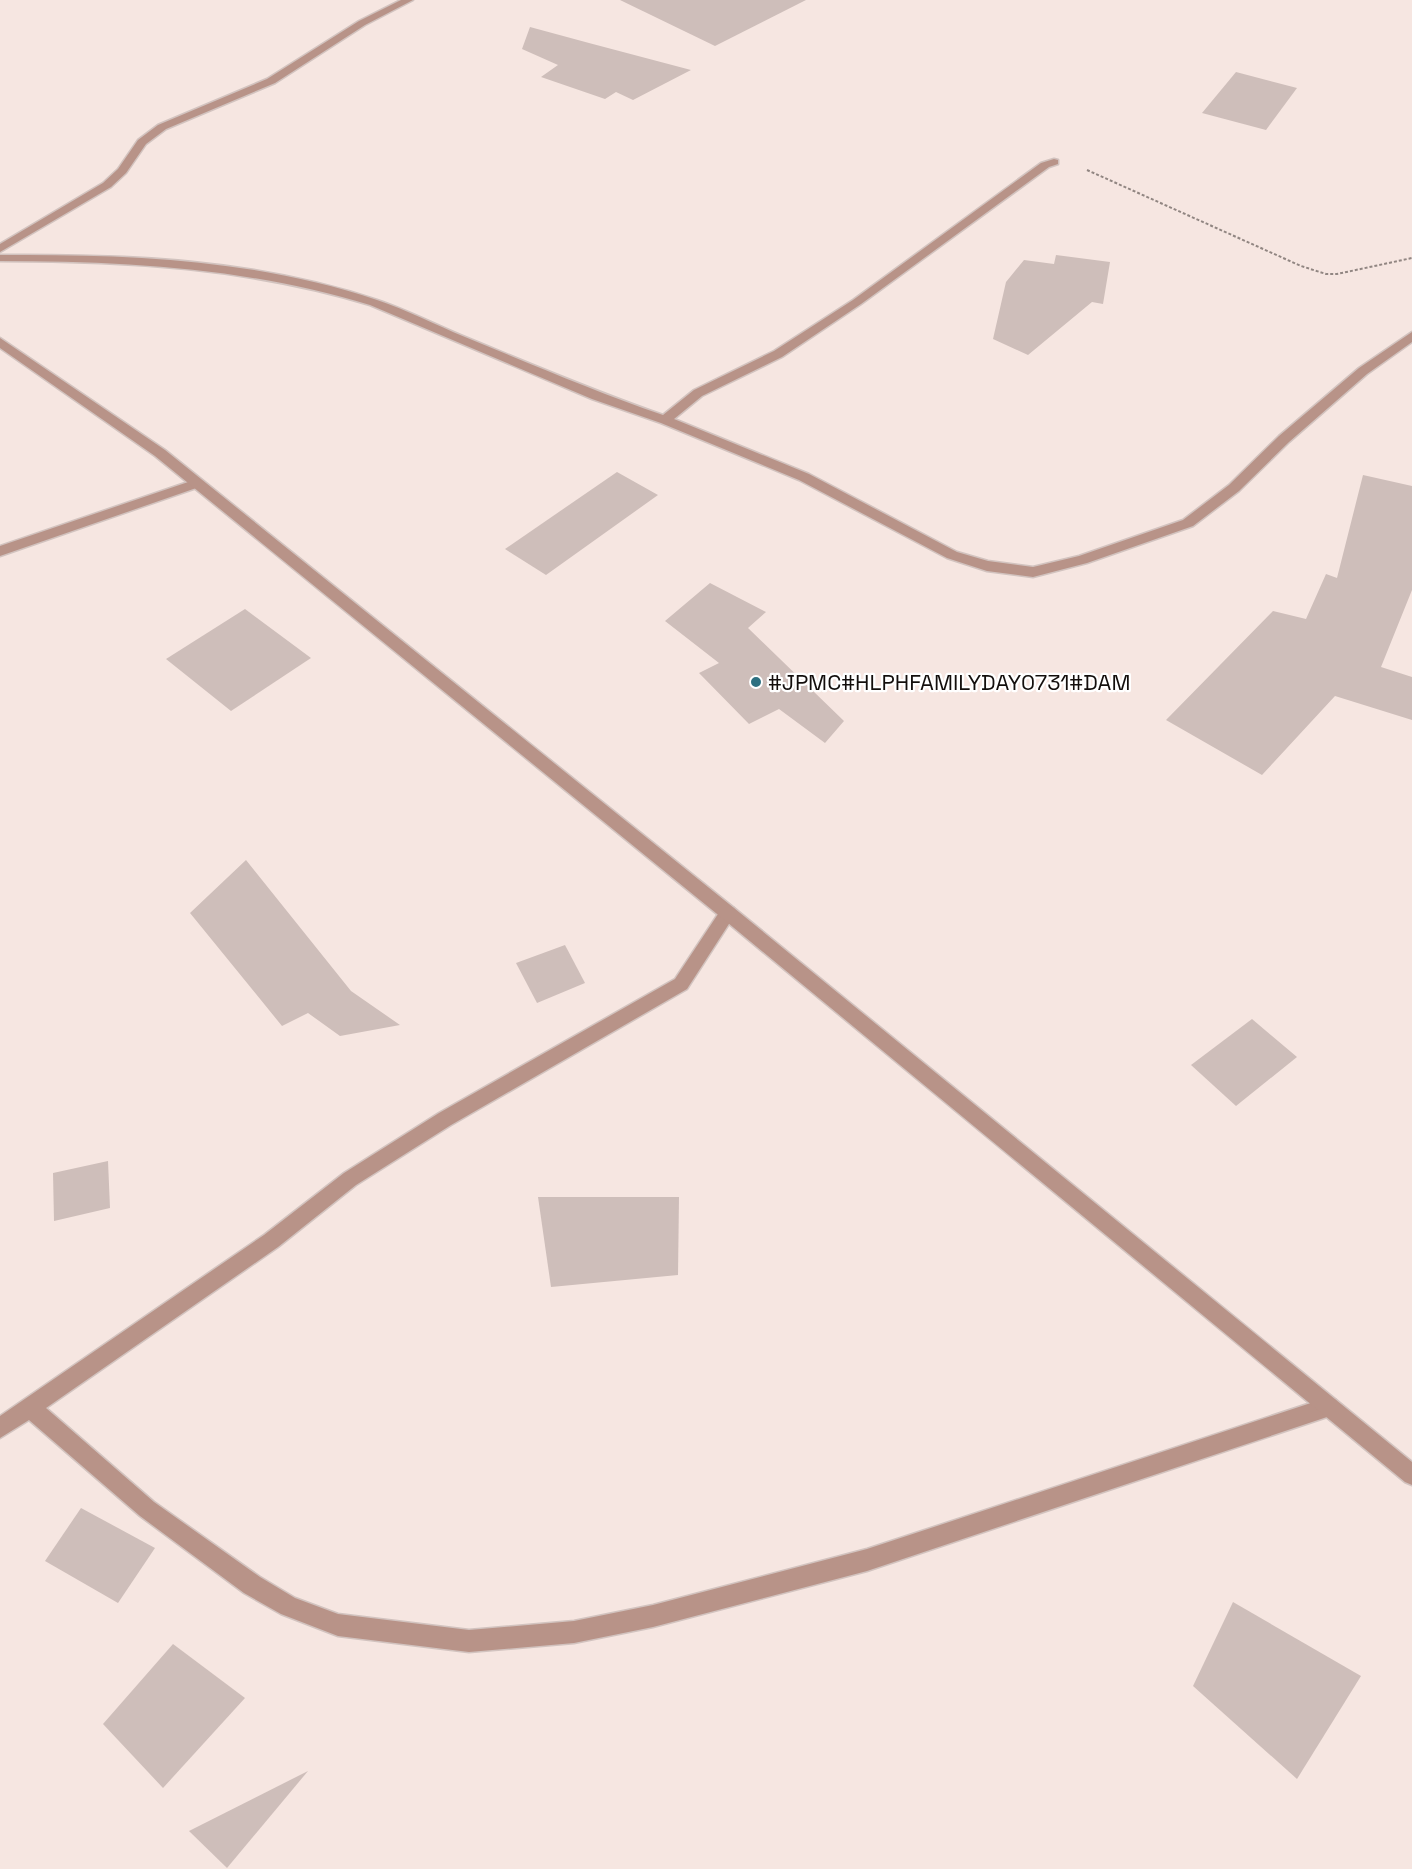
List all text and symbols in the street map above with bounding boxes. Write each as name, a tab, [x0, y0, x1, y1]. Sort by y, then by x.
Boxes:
place label: #JPMC#HLPHFAMILYDAY0731#DAM	[768, 668, 1130, 696]
marker: #JPMC#HLPHFAMILYDAY0731#DAM	[749, 675, 763, 689]

